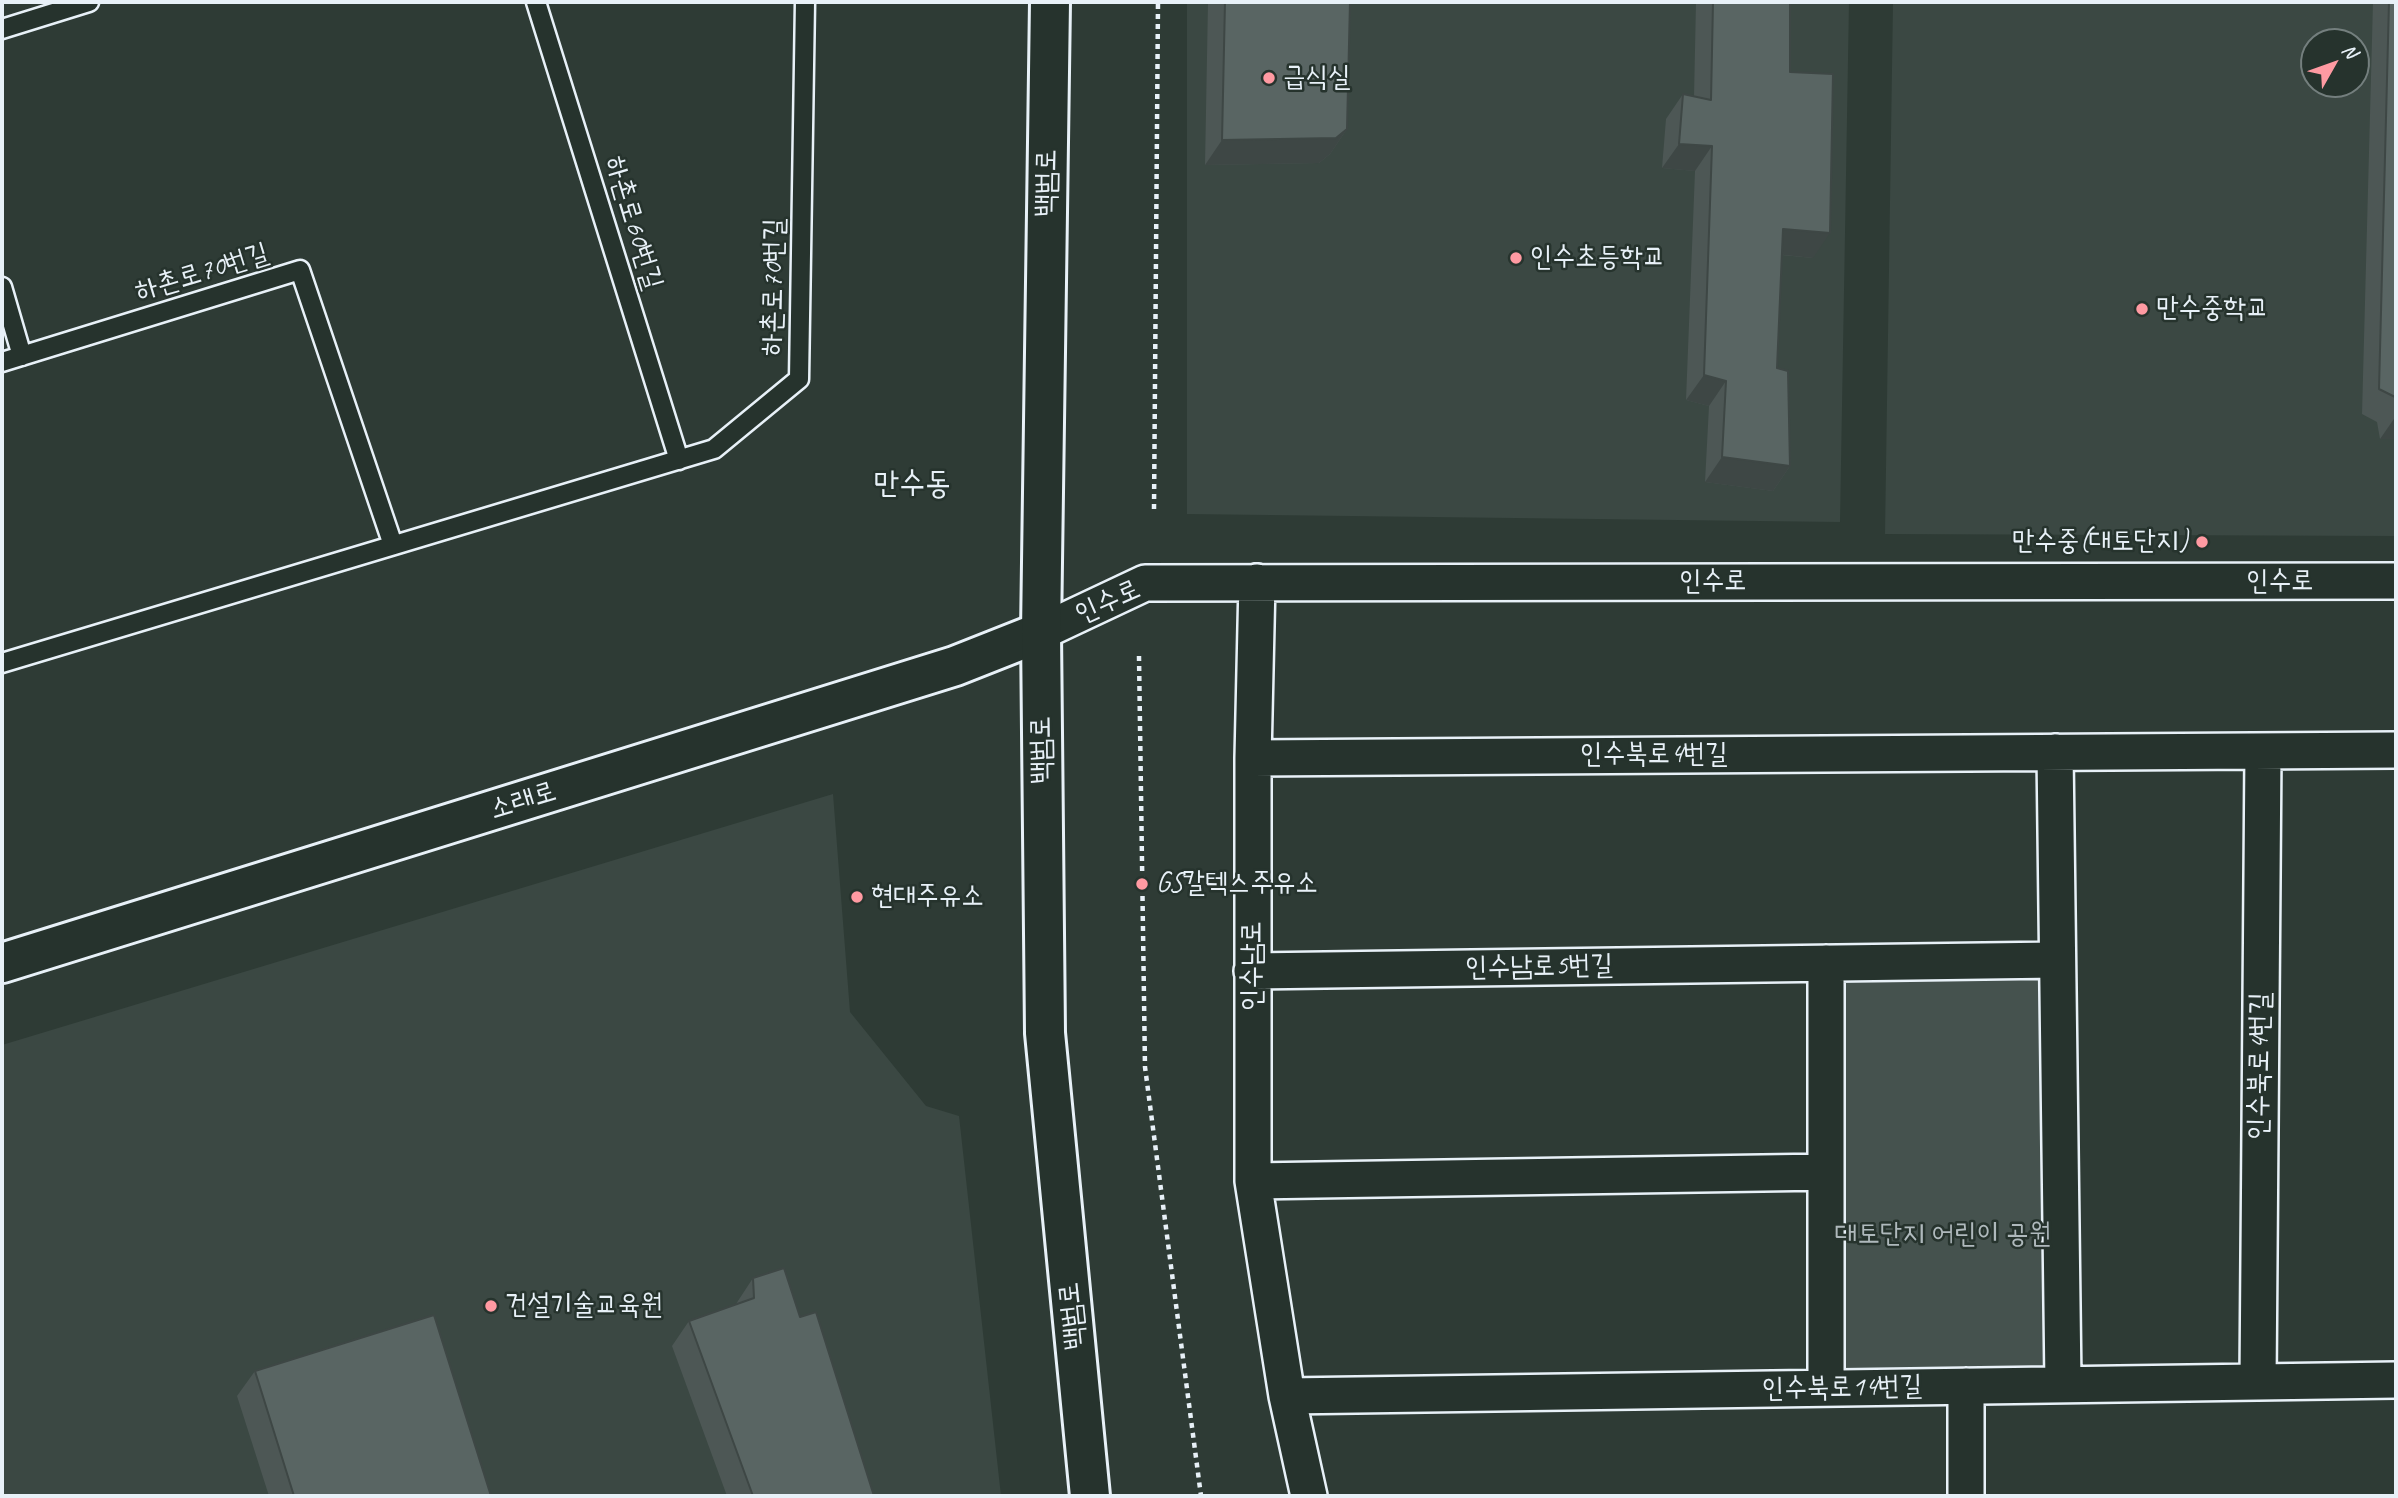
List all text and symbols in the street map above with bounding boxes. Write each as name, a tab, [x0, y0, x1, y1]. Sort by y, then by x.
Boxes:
north arrow	[2300, 28, 2370, 98]
text: N	[2337, 39, 2363, 63]
place label: 급식실	[1283, 61, 1351, 95]
marker: 급식실	[1261, 70, 1277, 86]
street label: 백범로	[1030, 149, 1064, 217]
street label: 하촌로60번길	[597, 152, 669, 294]
street label: 하촌로70번길	[756, 218, 792, 356]
street label: 하촌로70번길	[131, 237, 273, 309]
place label: 인수초등학교	[1530, 241, 1665, 275]
marker: 인수초등학교	[1508, 250, 1524, 266]
place label: 만수중학교	[2156, 292, 2269, 326]
marker: 만수중학교	[2134, 301, 2150, 317]
district label: 만수동	[873, 466, 951, 504]
place label: 만수중(대토단지)	[2012, 525, 2188, 559]
marker: 만수중(대토단지)	[2194, 534, 2210, 550]
street label: 인수로	[1679, 565, 1747, 599]
street label: 인수로	[2246, 565, 2314, 599]
street label: 인수로	[1070, 573, 1146, 631]
street label: 백범로	[1025, 716, 1059, 784]
street label: 인수북로4번길	[1580, 738, 1728, 772]
street label: 소래로	[486, 775, 560, 827]
place label: GS칼텍스주유소	[1156, 867, 1318, 901]
marker: GS칼텍스주유소	[1134, 876, 1150, 892]
place label: 현대주유소	[871, 880, 984, 914]
marker: 현대주유소	[849, 889, 865, 905]
street label: 인수남로	[1236, 921, 1270, 1011]
street label: 인수남로5번길	[1465, 949, 1613, 985]
street label: 인수북로4번길	[2242, 992, 2278, 1140]
park label: 대토단지 어린이 공원	[1835, 1218, 2051, 1252]
street label: 백범로	[1053, 1281, 1093, 1351]
place label: 건설기술교육원	[505, 1289, 663, 1323]
marker: 건설기술교육원	[483, 1298, 499, 1314]
street label: 인수북로14번길	[1762, 1370, 1922, 1406]

